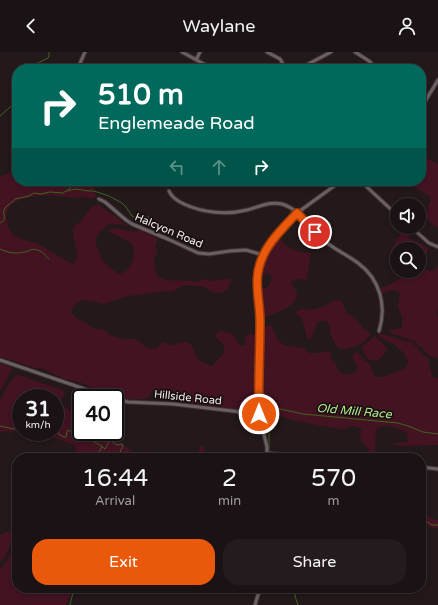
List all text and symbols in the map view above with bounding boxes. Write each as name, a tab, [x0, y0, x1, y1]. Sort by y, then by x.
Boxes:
icon: back	[20, 15, 42, 37]
text: Waylane	[183, 15, 255, 37]
icon: person	[396, 15, 418, 37]
text: 510 m	[98, 78, 184, 112]
icon: right	[32, 80, 84, 132]
text: Englemeade Road	[98, 112, 255, 134]
icon: left	[166, 156, 188, 178]
icon: ahead	[208, 156, 230, 178]
icon: right	[250, 156, 272, 178]
map controls	[390, 198, 426, 278]
button: sound	[390, 198, 426, 234]
street label: Halcyon Road	[133, 210, 205, 251]
pin	[298, 215, 332, 249]
icon: arrive	[304, 221, 326, 243]
button: search	[390, 242, 426, 278]
street label: Hillside Road	[153, 387, 223, 408]
speed limit sign: 40	[72, 389, 124, 441]
position arrow	[238, 393, 280, 435]
text: 31	[25, 398, 51, 422]
water label: Old Mill Race	[316, 401, 393, 421]
text: km/h	[25, 419, 51, 431]
text: 16:44	[82, 464, 148, 493]
text: 2	[222, 464, 237, 493]
text: 570	[311, 464, 356, 493]
text: Arrival	[95, 493, 135, 509]
text: min	[218, 493, 241, 509]
text: m	[328, 493, 340, 509]
button: Exit	[32, 539, 215, 585]
button: Share	[223, 539, 406, 585]

